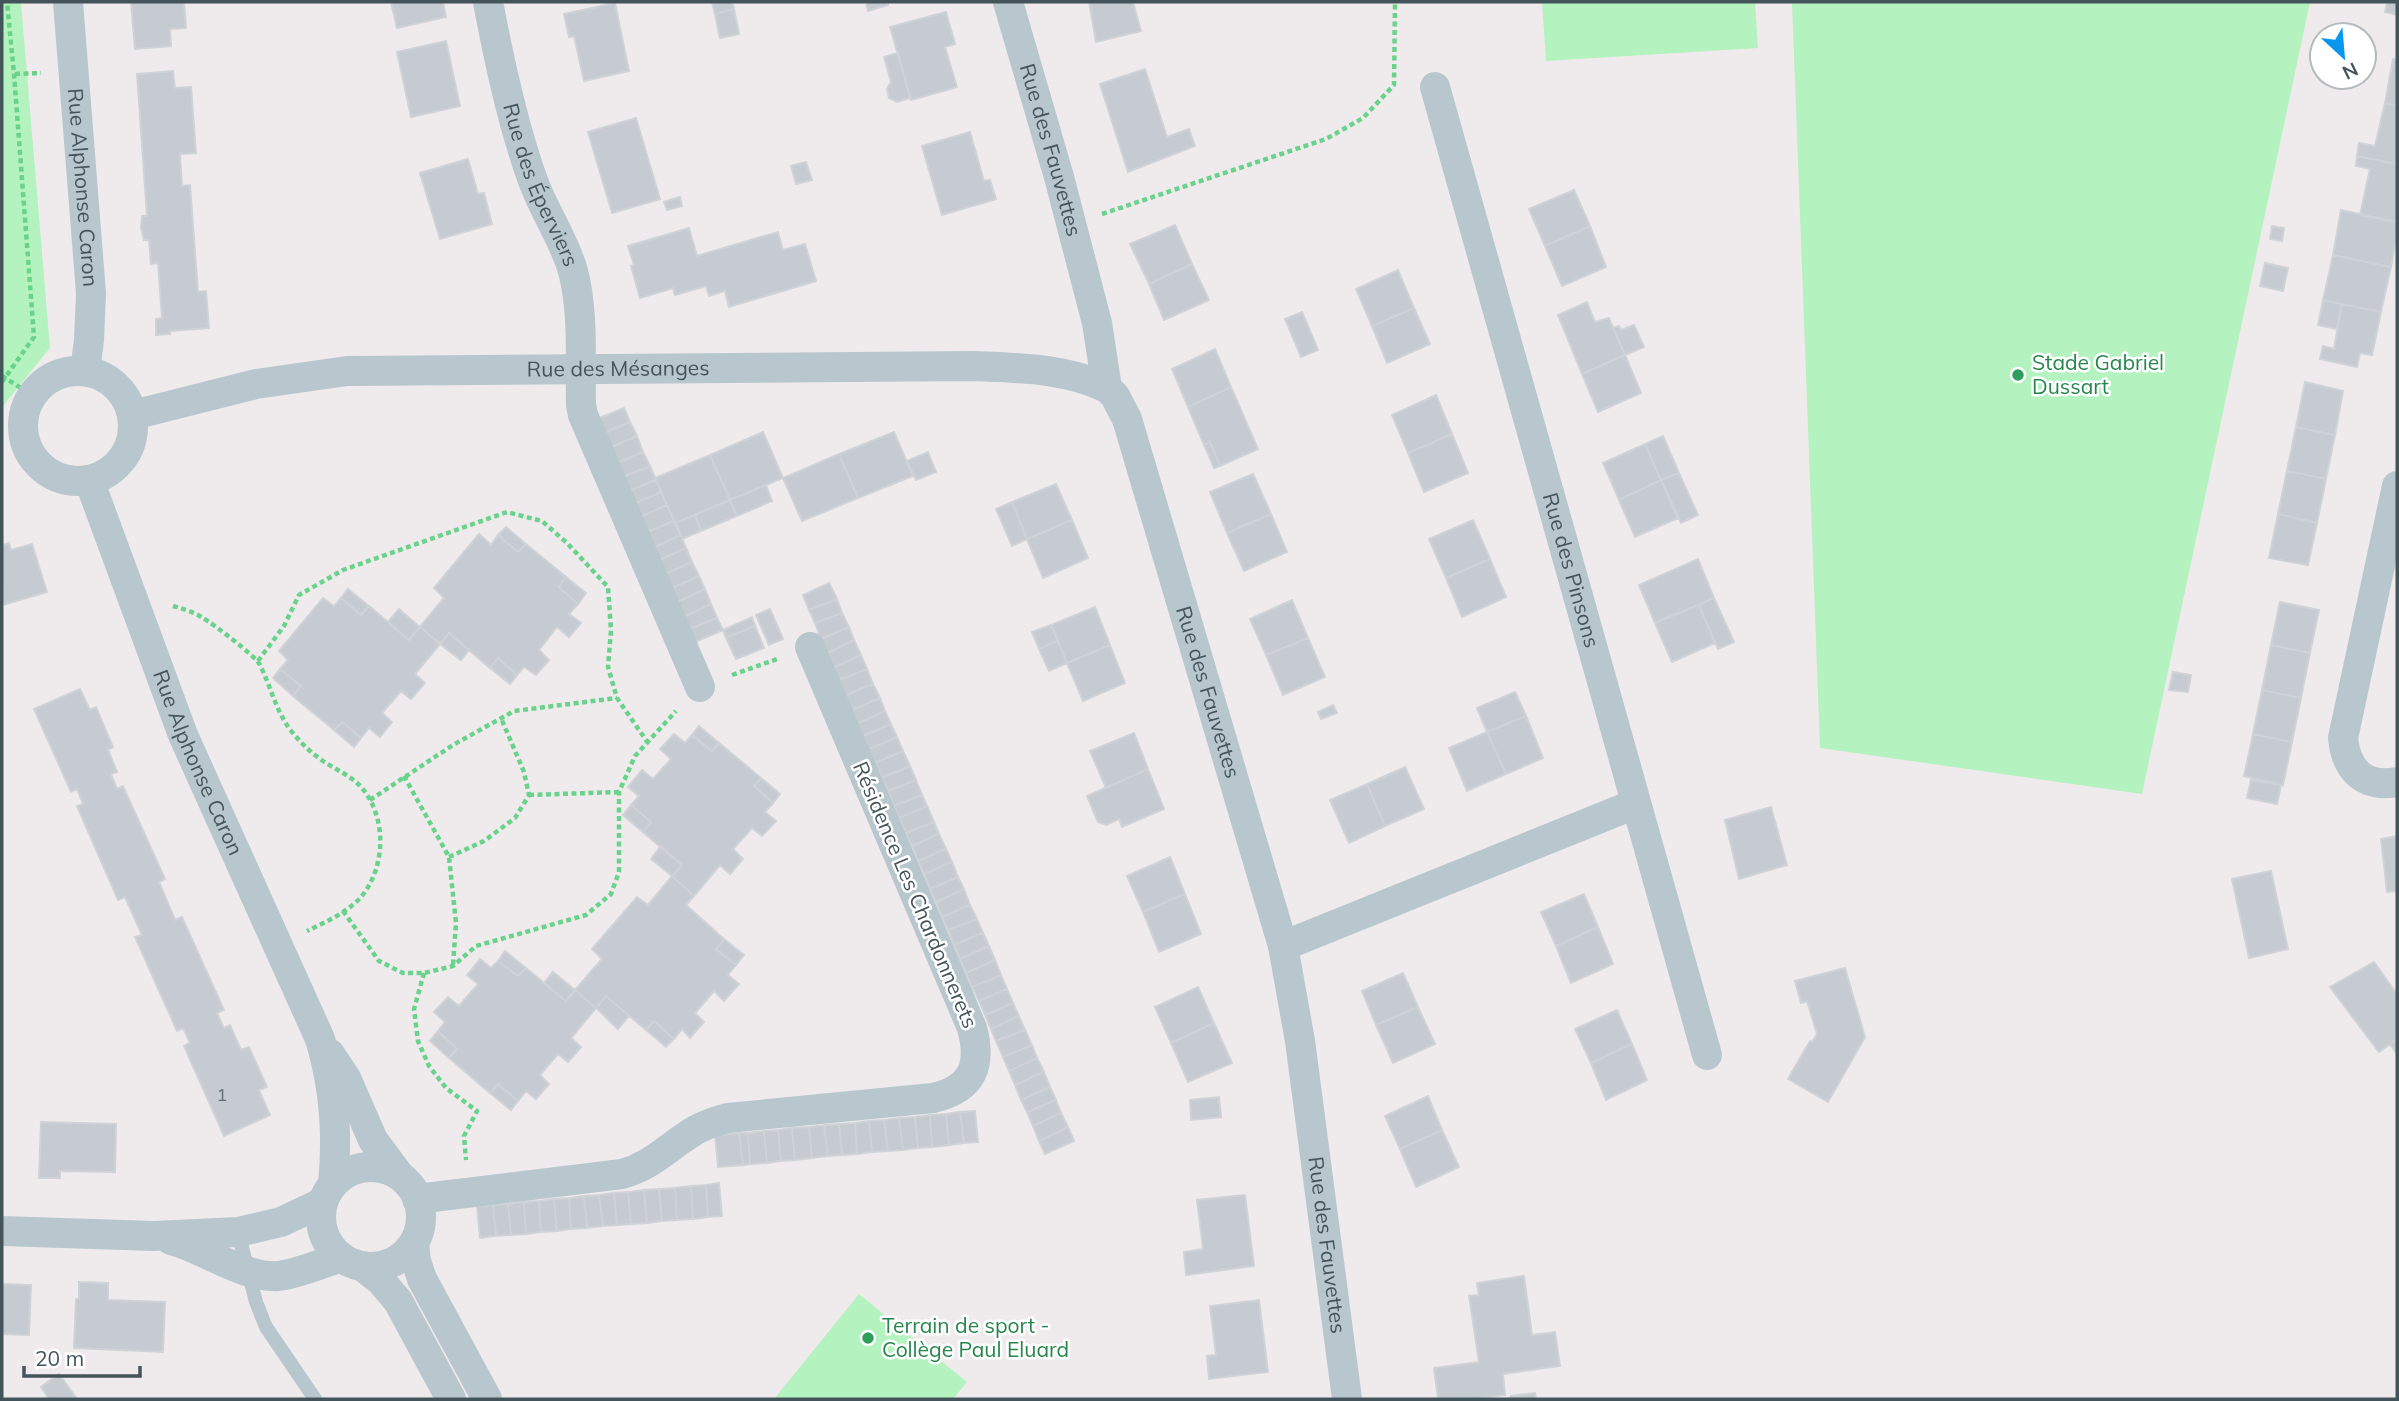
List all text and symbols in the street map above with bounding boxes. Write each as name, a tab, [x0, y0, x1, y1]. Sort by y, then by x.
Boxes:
north arrow	[2308, 21, 2378, 91]
text: N	[2339, 57, 2362, 85]
street label: Rue des Fauvettes	[1015, 60, 1088, 239]
street label: Rue Alphonse Caron	[63, 87, 104, 288]
street label: Rue des Éperviers	[498, 100, 585, 270]
place label: Stade Gabriel Dussart	[2032, 349, 2164, 399]
street label: Rue des Mésanges	[527, 354, 710, 382]
marker: Stade Gabriel Dussart	[2010, 367, 2026, 383]
street label: Rue des Pinsons	[1538, 490, 1606, 650]
street label: Rue des Fauvettes	[1171, 603, 1247, 781]
street label: Rue Alphonse Caron	[148, 666, 249, 859]
street label: Résidence Les Chardonnerets	[848, 757, 984, 1032]
house number: 1	[217, 1083, 227, 1106]
street label: Rue des Fauvettes	[1303, 1155, 1352, 1335]
place label: Terrain de sport - Collège Paul Eluard	[882, 1312, 1069, 1362]
marker: Terrain de sport - Collège Paul Eluard	[860, 1330, 876, 1346]
scale bar	[24, 1334, 140, 1378]
text: 20 m	[35, 1345, 84, 1371]

